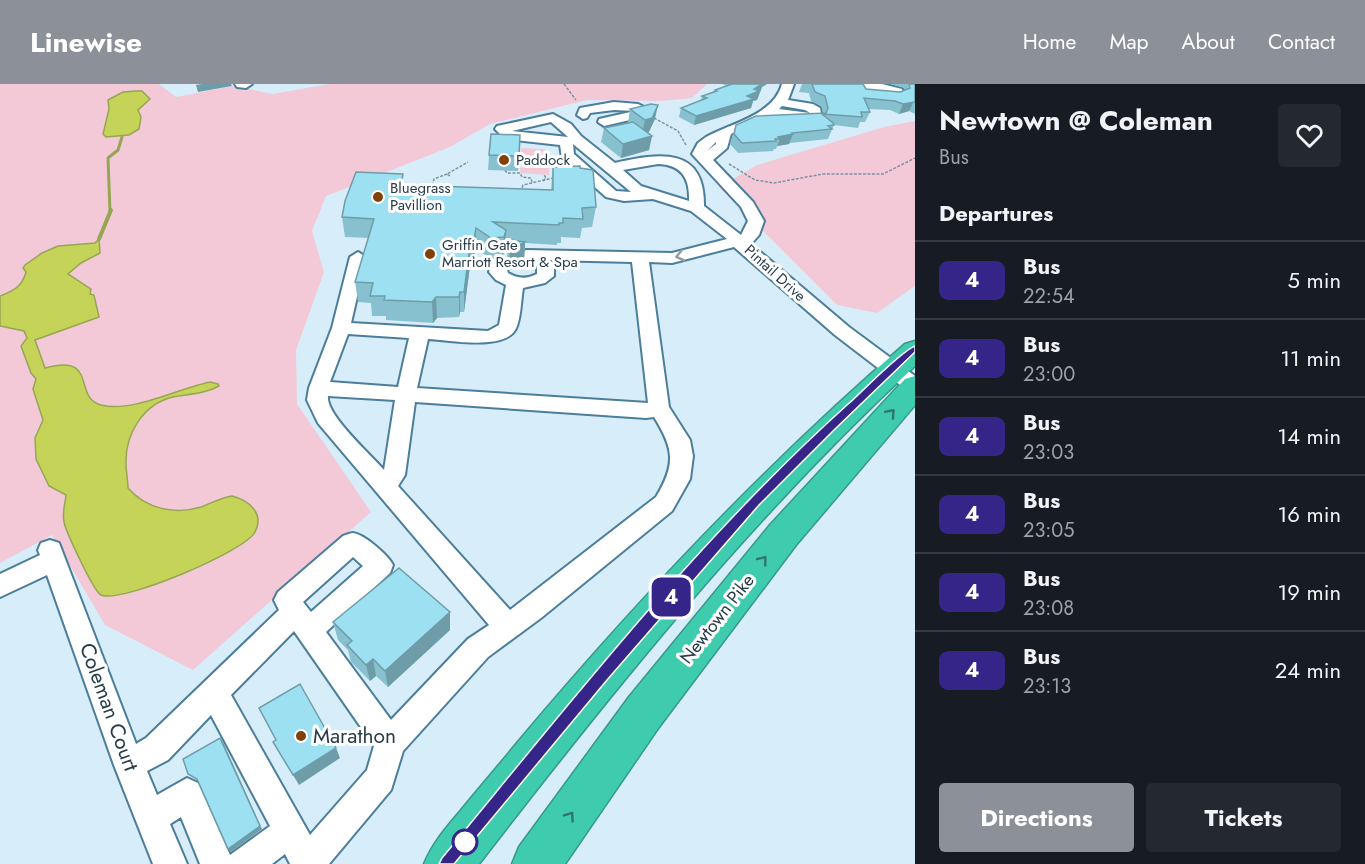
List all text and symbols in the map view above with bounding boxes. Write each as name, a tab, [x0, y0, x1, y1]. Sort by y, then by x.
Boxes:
text: Linewise	[30, 22, 142, 63]
text: Home	[1023, 27, 1076, 57]
text: Map	[1109, 27, 1149, 57]
text: About	[1182, 27, 1235, 57]
text: Contact	[1268, 27, 1335, 57]
text: Newtown @ Coleman	[939, 100, 1213, 141]
button: heart	[1278, 104, 1341, 167]
text: Bus	[939, 143, 969, 172]
place label: Paddock	[516, 149, 570, 171]
marker: Paddock	[497, 153, 511, 167]
place label: Bluegrass Pavillion	[390, 177, 450, 216]
marker: Bluegrass Pavillion	[371, 190, 385, 204]
text: Departures	[939, 197, 1053, 229]
place label: Griffin Gate Marriott Resort & Spa	[442, 234, 578, 273]
street label: Pintail Drive	[739, 239, 811, 307]
marker: Griffin Gate Marriott Resort & Spa	[423, 247, 437, 261]
one-way arrow	[676, 248, 686, 261]
text: Bus	[1023, 250, 1060, 282]
text: 5 min	[1288, 264, 1341, 296]
text: 4	[965, 265, 979, 295]
text: 22:54	[1023, 282, 1075, 311]
text: Bus	[1023, 328, 1060, 360]
text: 11 min	[1280, 342, 1341, 374]
text: 4	[965, 343, 979, 373]
text: 23:00	[1023, 360, 1075, 389]
text: Bus	[1023, 406, 1060, 438]
one-way arrow	[884, 409, 895, 419]
text: 14 min	[1277, 420, 1341, 452]
text: 4	[965, 421, 979, 451]
text: 23:03	[1023, 438, 1074, 467]
text: Bus	[1023, 484, 1060, 516]
text: 16 min	[1277, 498, 1341, 530]
text: 4	[965, 499, 979, 529]
text: 23:05	[1023, 516, 1075, 545]
one-way arrow	[756, 556, 767, 567]
text: Bus	[1023, 562, 1060, 594]
street label: Newtown Pike	[674, 569, 760, 669]
text: 19 min	[1277, 576, 1341, 608]
text: 4	[965, 577, 979, 607]
line badge: 4	[652, 578, 690, 616]
text: 4	[664, 582, 678, 612]
text: 23:08	[1023, 594, 1074, 623]
street label: Coleman Court	[72, 639, 146, 775]
text: Bus	[1023, 640, 1060, 672]
text: 24 min	[1275, 654, 1341, 686]
text: 4	[965, 655, 979, 685]
text: 23:13	[1023, 672, 1071, 701]
place label: Marathon	[313, 721, 396, 751]
marker: Marathon	[294, 729, 308, 743]
button: Directions	[939, 783, 1134, 852]
button: Tickets	[1146, 783, 1341, 852]
one-way arrow	[563, 812, 574, 823]
unlabelled marker	[452, 829, 478, 855]

